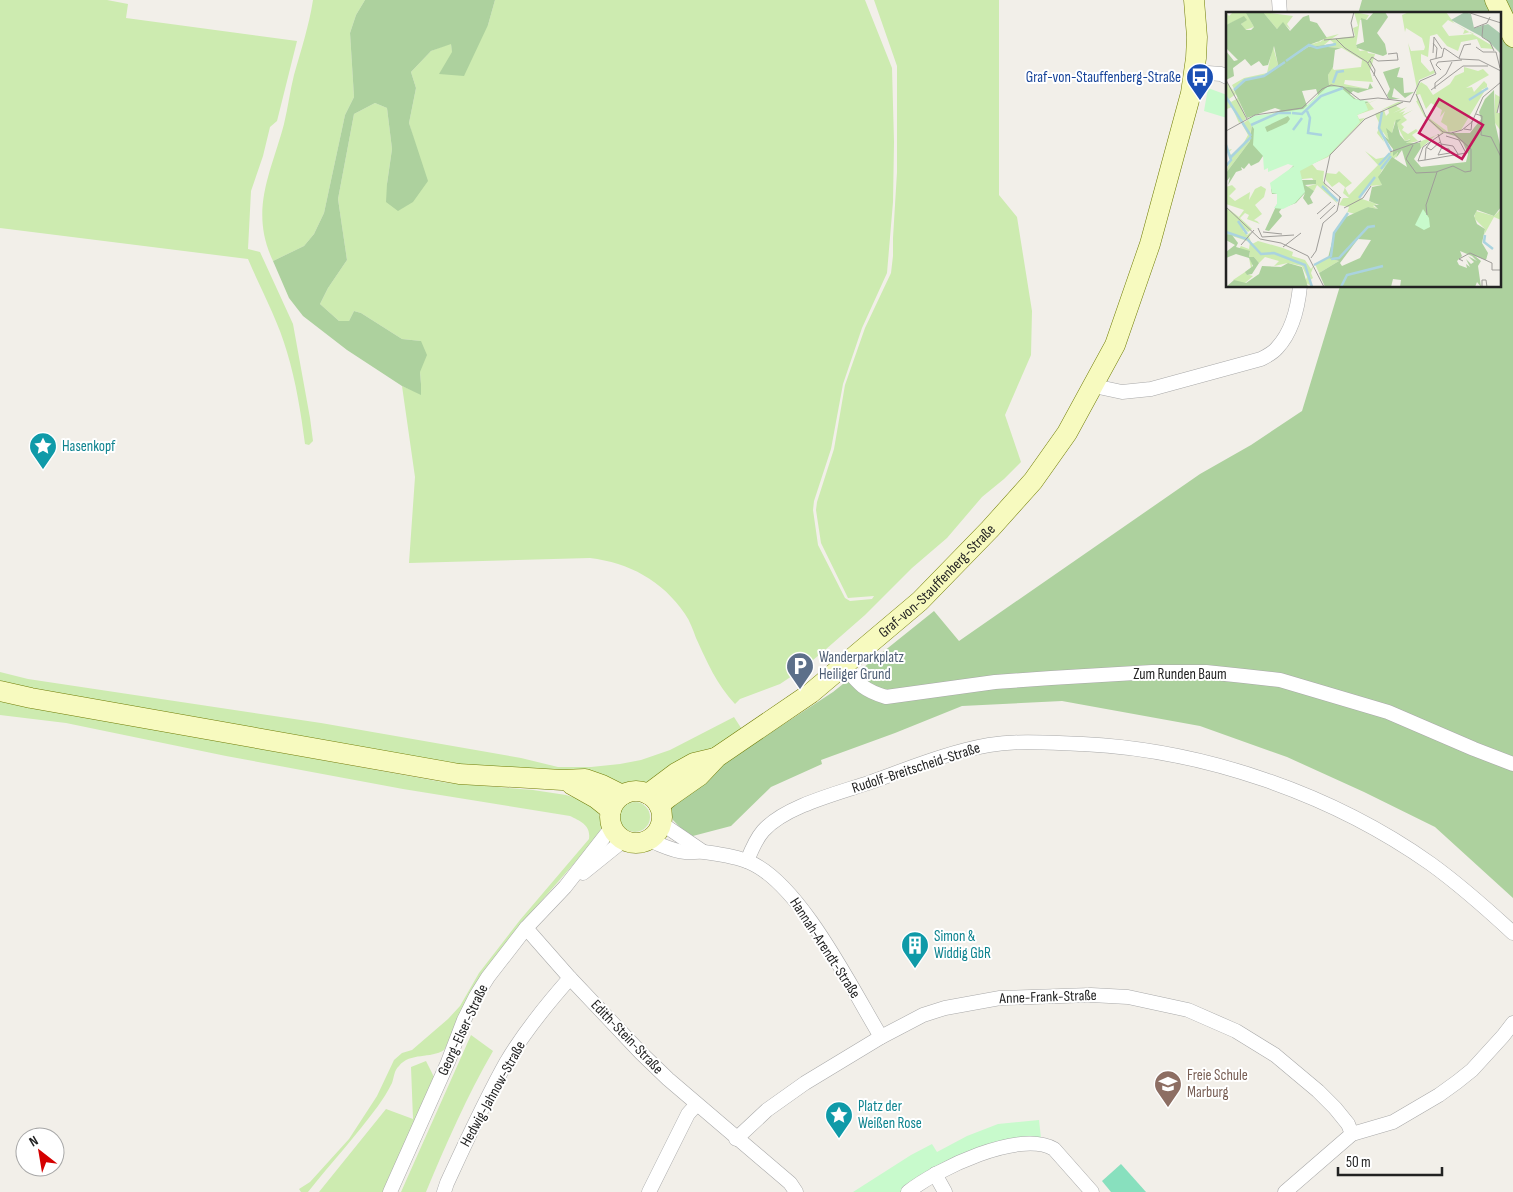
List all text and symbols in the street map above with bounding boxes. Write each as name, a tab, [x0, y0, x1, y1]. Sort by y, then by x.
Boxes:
inset map	[1226, 12, 1500, 288]
bus stop icon: Graf-von-Stauffenberg-Straße	[1185, 62, 1215, 101]
place label: Graf-von-Stauffenberg-Straße	[1026, 68, 1181, 87]
place icon: Hasenkopf	[28, 431, 58, 470]
place label: Hasenkopf	[62, 437, 116, 456]
street label: Graf-von-Stauffenberg-Straße	[874, 520, 999, 642]
place label: Wanderparkplatz Heiliger Grund	[819, 648, 905, 684]
parking icon: Wanderparkplatz Heiliger Grund	[785, 651, 815, 690]
street label: Zum Runden Baum	[1133, 665, 1227, 684]
street label: Rudolf-Breitscheid-Straße	[850, 738, 982, 798]
street label: Hannah-Arendt-Straße	[785, 894, 865, 1002]
place label: Simon & Widdig GbR	[934, 927, 991, 963]
building icon: Simon & Widdig GbR	[900, 930, 930, 969]
street label: Georg-Elser-Straße	[434, 981, 492, 1079]
street label: Anne-Frank-Straße	[998, 986, 1097, 1008]
street label: Edith-Stein-Straße	[587, 996, 667, 1078]
street label: Hedwig-Jahnow-Straße	[456, 1038, 530, 1150]
place label: Freie Schule Marburg	[1187, 1066, 1248, 1102]
school or university icon: Freie Schule Marburg	[1153, 1069, 1183, 1108]
place label: Platz der Weißen Rose	[858, 1097, 922, 1133]
place icon: Platz der Weißen Rose	[824, 1100, 854, 1139]
north arrow	[15, 1127, 65, 1177]
text: N	[26, 1132, 41, 1150]
scale bar	[1338, 1144, 1442, 1176]
text: 50 m	[1346, 1153, 1371, 1172]

